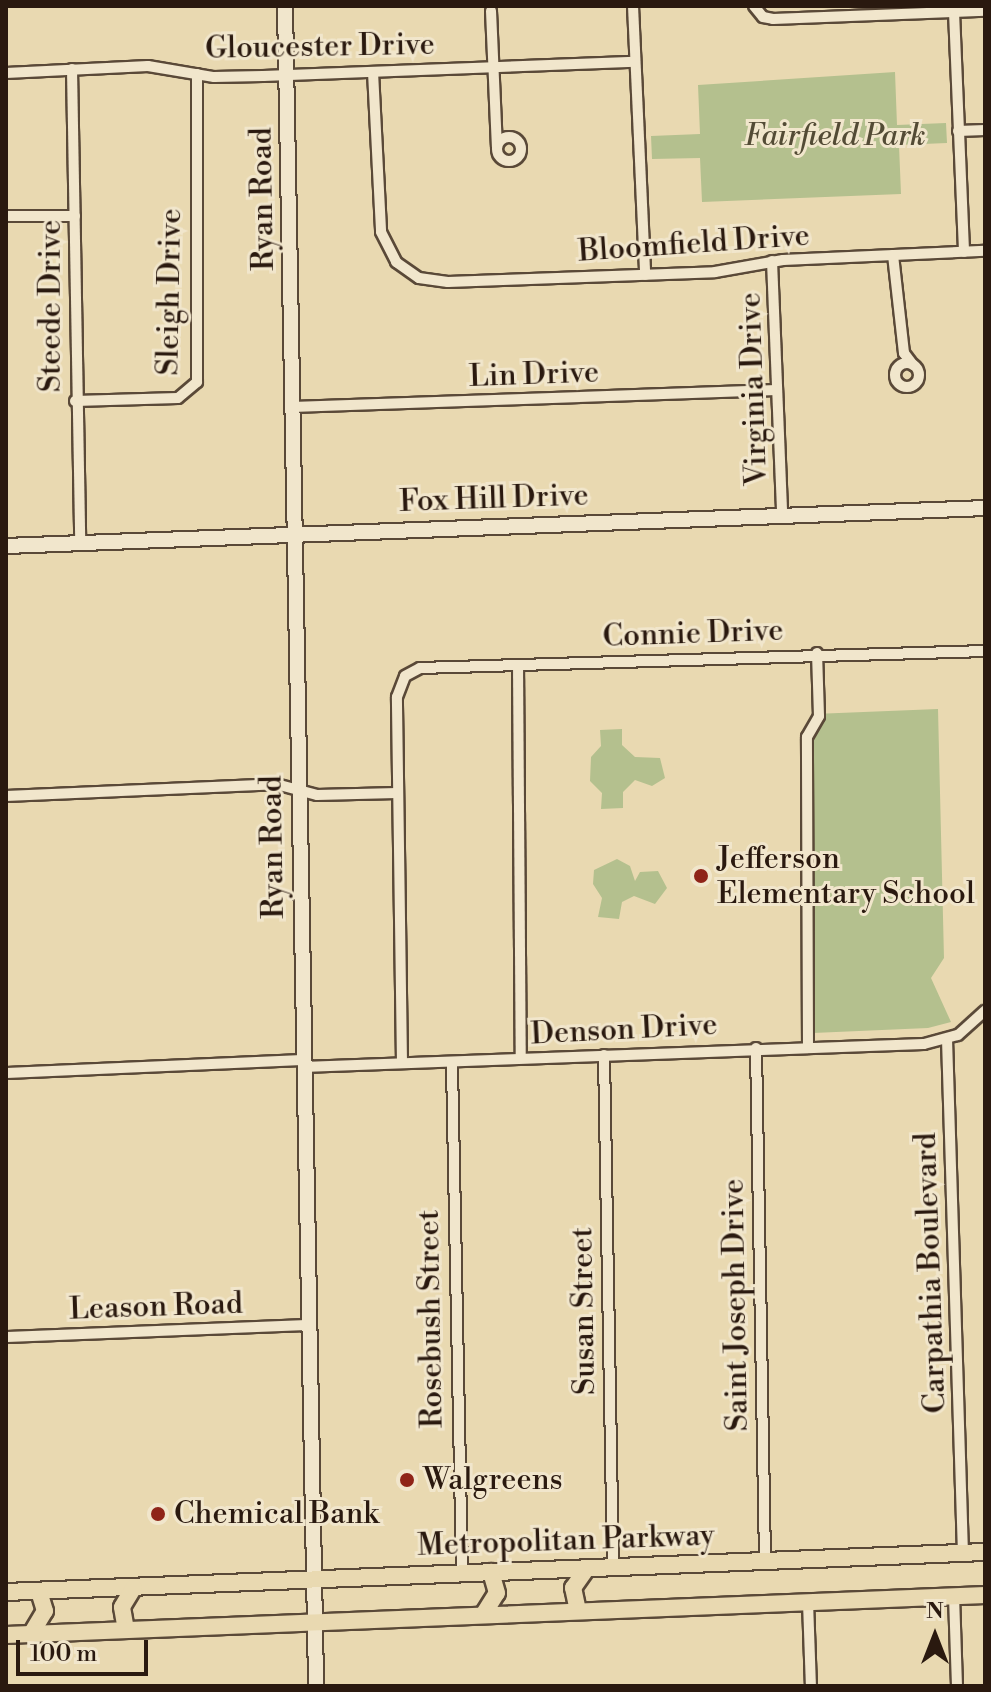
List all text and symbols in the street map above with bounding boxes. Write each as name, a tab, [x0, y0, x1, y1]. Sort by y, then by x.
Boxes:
street label: Gloucester Drive	[205, 27, 435, 67]
park label: Fairfield Park	[744, 118, 926, 154]
street label: Ryan Road	[244, 127, 282, 271]
street label: Sleigh Drive	[151, 208, 189, 376]
street label: Bloomfield Drive	[577, 218, 811, 270]
street label: Steede Drive	[33, 220, 69, 392]
street label: Virginia Drive	[733, 292, 775, 486]
street label: Lin Drive	[468, 355, 600, 395]
street label: Fox Hill Drive	[399, 478, 589, 520]
street label: Connie Drive	[602, 613, 784, 655]
street label: Ryan Road	[254, 775, 292, 919]
place label: Jefferson Elementary School	[717, 841, 975, 912]
marker: Jefferson Elementary School	[692, 867, 710, 885]
street label: Denson Drive	[530, 1007, 718, 1053]
street label: Carpathia Boulevard	[908, 1132, 954, 1414]
street label: Saint Joseph Drive	[716, 1178, 756, 1432]
street label: Rosebush Street	[411, 1209, 451, 1429]
street label: Susan Street	[565, 1227, 603, 1395]
street label: Leason Road	[69, 1286, 243, 1328]
place label: Walgreens	[423, 1462, 563, 1498]
marker: Walgreens	[398, 1471, 416, 1489]
place label: Chemical Bank	[174, 1496, 379, 1532]
marker: Chemical Bank	[149, 1505, 167, 1523]
street label: Metropolitan Parkway	[417, 1518, 715, 1564]
north arrow	[895, 1596, 975, 1676]
text: N	[926, 1598, 944, 1625]
scale bar	[20, 1624, 152, 1674]
text: 100 m	[30, 1639, 97, 1669]

